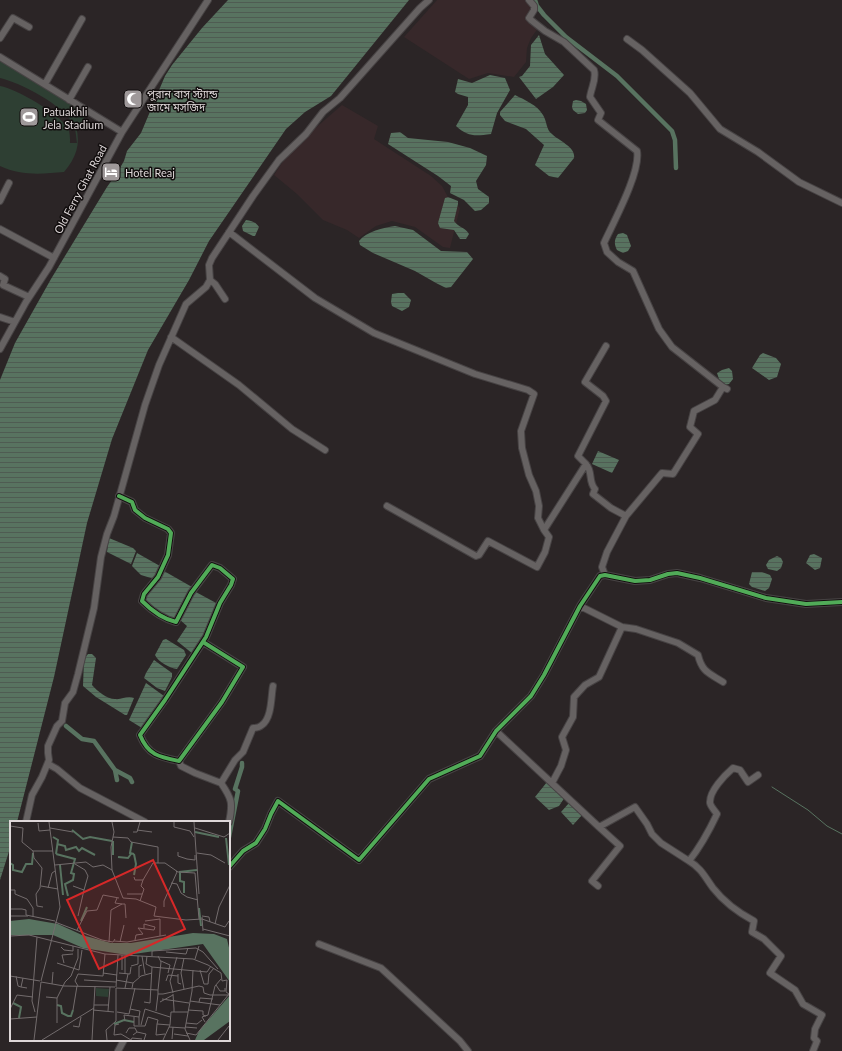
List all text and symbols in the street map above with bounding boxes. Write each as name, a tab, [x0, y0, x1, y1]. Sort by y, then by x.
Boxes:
place label: পুরান বাস স্ট্যান্ড জামে মসজিদ	[146, 87, 218, 113]
mosque icon: পুরান বাস স্ট্যান্ড জামে মসজিদ	[122, 88, 144, 110]
place label: Patuakhli Jela Stadium	[43, 105, 103, 131]
sports icon: Patuakhli Jela Stadium	[18, 106, 40, 128]
street label: Old Ferry Ghat Road	[51, 142, 109, 236]
hotel icon: Hotel Reaj	[100, 161, 122, 183]
place label: Hotel Reaj	[125, 166, 175, 179]
inset map	[10, 821, 230, 1041]

